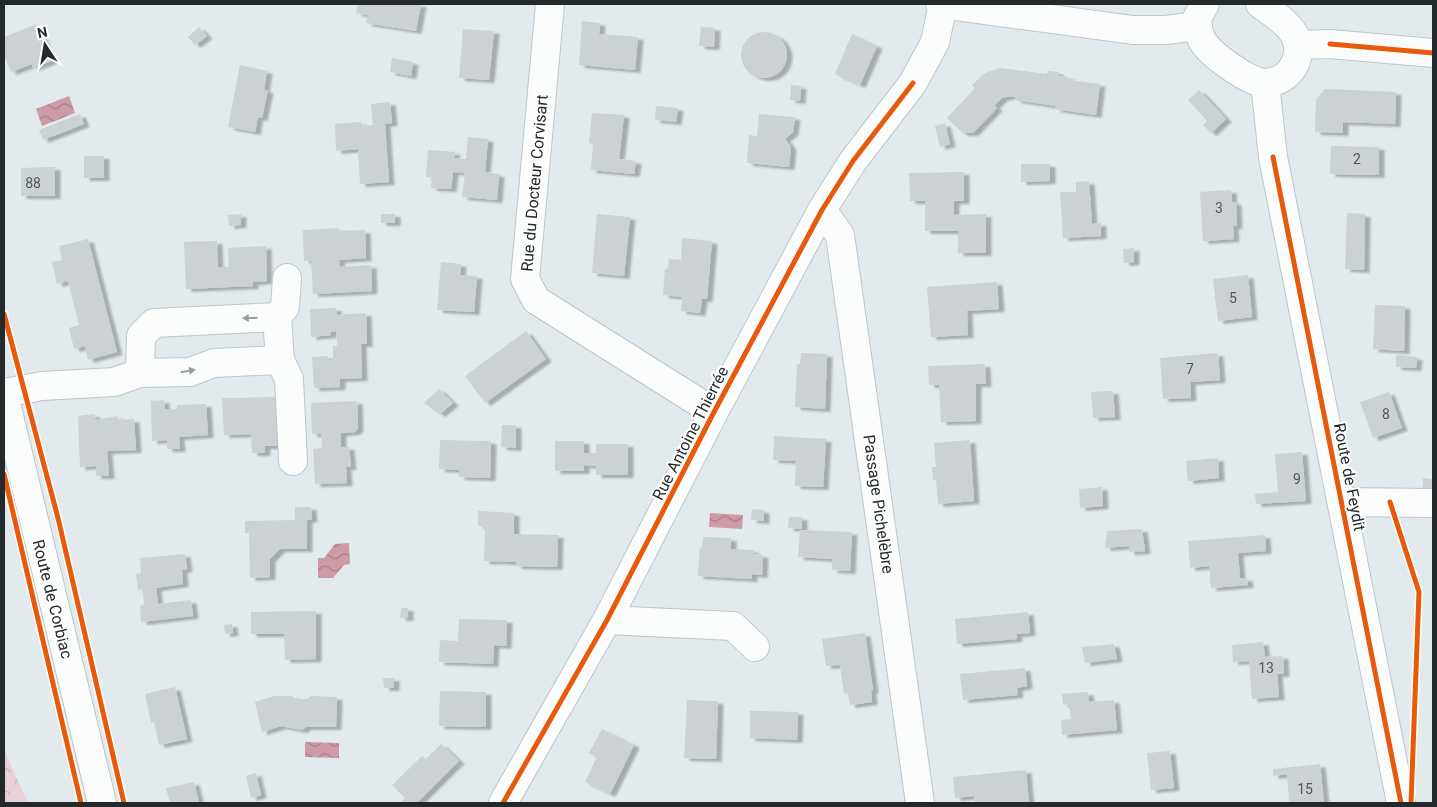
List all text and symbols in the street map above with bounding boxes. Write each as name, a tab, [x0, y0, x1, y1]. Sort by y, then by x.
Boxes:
north arrow	[20, 20, 70, 70]
text: N	[36, 23, 49, 41]
street label: Rue du Docteur Corvisart	[517, 94, 552, 272]
house number: 2	[1353, 151, 1361, 167]
house number: 88	[25, 175, 41, 191]
house number: 3	[1215, 200, 1223, 216]
house number: 5	[1229, 290, 1237, 306]
one-way arrow	[242, 314, 258, 322]
house number: 7	[1186, 361, 1194, 377]
street label: Rue Antoine Thierrée	[648, 363, 732, 503]
one-way arrow	[181, 367, 197, 375]
house number: 8	[1382, 406, 1390, 422]
street label: Route de Feydit	[1330, 421, 1369, 533]
street label: Passage Pichelèbre	[859, 433, 898, 575]
house number: 9	[1293, 471, 1301, 487]
street label: Route de Corbiac	[29, 538, 76, 661]
house number: 13	[1258, 660, 1274, 676]
house number: 15	[1297, 781, 1313, 797]

